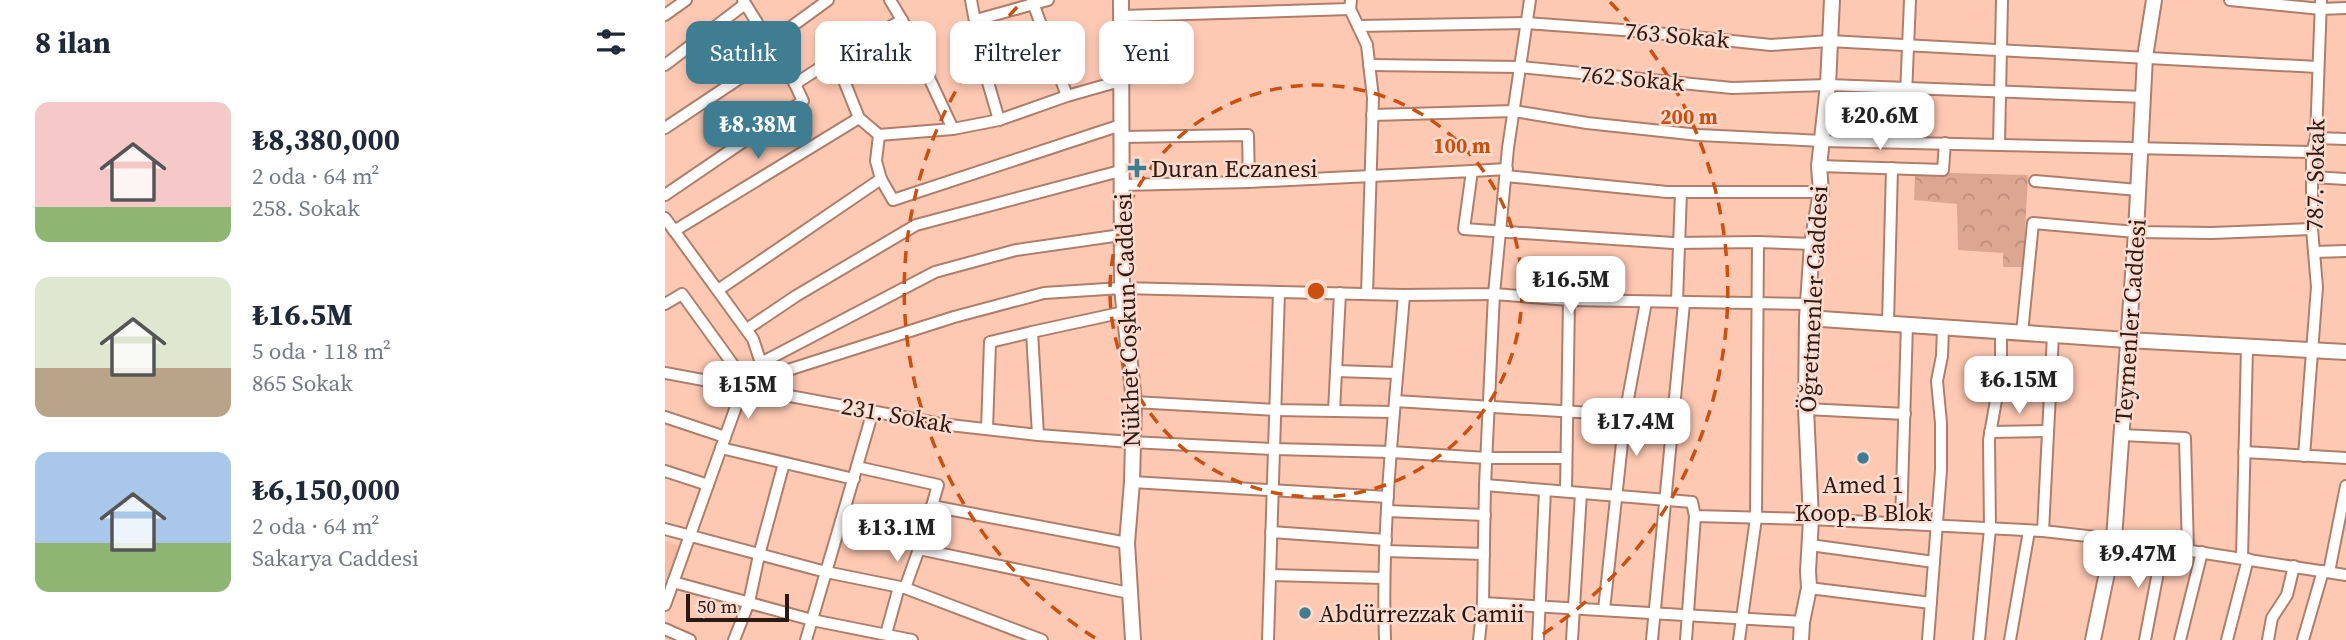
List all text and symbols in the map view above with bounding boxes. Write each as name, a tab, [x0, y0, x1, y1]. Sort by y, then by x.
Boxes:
street label: 763 Sokak	[1623, 14, 1732, 56]
chip: Satılık	[686, 21, 801, 84]
chip: Kiralık	[815, 21, 936, 84]
chip: Filtreler	[950, 21, 1085, 84]
chip: Yeni	[1099, 21, 1194, 84]
text: 8 ilan	[35, 22, 111, 63]
icon: filters	[592, 23, 630, 61]
street label: 762 Sokak	[1578, 57, 1687, 99]
pin: ₺20.6M	[1823, 92, 1937, 152]
text: ₺20.6M	[1841, 99, 1919, 131]
pin: ₺8.38M	[701, 102, 815, 161]
text: 200 m	[1660, 102, 1718, 131]
text: ₺8.38M	[719, 108, 797, 140]
street label: 787. Sokak	[2298, 118, 2332, 232]
text: ₺8,380,000	[252, 119, 400, 160]
icon: home	[91, 130, 175, 214]
text: 100 m	[1433, 131, 1491, 160]
place label: Duran Eczanesi	[1151, 152, 1318, 185]
text: 2 oda · 64 m²	[252, 160, 380, 192]
marker: Duran Eczanesi	[1129, 160, 1145, 176]
street label: Öğretmenler Caddesi	[1791, 185, 1835, 413]
text: 258. Sokak	[252, 192, 360, 224]
street label: Nükhet Coşkun Caddesi	[1106, 192, 1148, 448]
street label: Teymenler Caddesi	[2106, 218, 2154, 424]
pin: ₺16.5M	[1514, 256, 1628, 316]
text: ₺16.5M	[1532, 263, 1610, 295]
centre of rings	[1304, 279, 1328, 303]
text: ₺16.5M	[252, 294, 353, 335]
icon: home	[91, 305, 175, 389]
text: 5 oda · 118 m²	[252, 335, 391, 367]
pin: ₺6.15M	[1962, 356, 2076, 416]
pin: ₺15M	[707, 362, 789, 421]
text: ₺6.15M	[1980, 363, 2058, 395]
text: 865 Sokak	[252, 367, 353, 399]
text: ₺15M	[719, 368, 777, 400]
street label: 231. Sokak	[839, 389, 956, 441]
pin: ₺17.4M	[1579, 398, 1693, 458]
text: ₺17.4M	[1597, 405, 1675, 437]
marker: Amed 1 Koop. B Blok	[1855, 450, 1871, 466]
place label: Amed 1 Koop. B Blok	[1795, 468, 1932, 529]
text: ₺6,150,000	[252, 469, 400, 510]
icon: home	[91, 480, 175, 564]
pin: ₺13.1M	[840, 504, 954, 564]
text: 2 oda · 64 m²	[252, 510, 380, 542]
text: ₺13.1M	[858, 511, 936, 543]
pin: ₺9.47M	[2081, 530, 2195, 590]
text: ₺9.47M	[2099, 537, 2177, 569]
text: Sakarya Caddesi	[252, 542, 419, 574]
scale bar	[686, 591, 789, 623]
text: 50 m	[697, 593, 738, 619]
place label: Abdürrezzak Camii	[1319, 597, 1524, 630]
marker: Abdürrezzak Camii	[1297, 605, 1313, 621]

